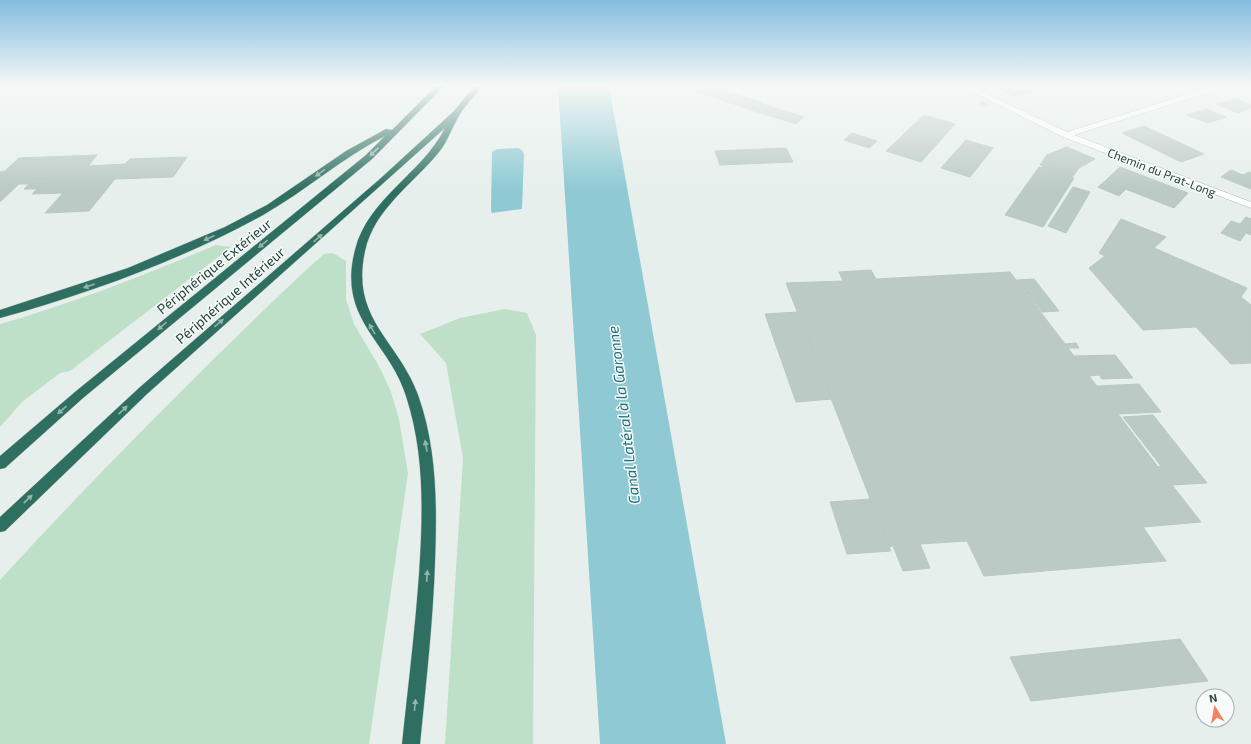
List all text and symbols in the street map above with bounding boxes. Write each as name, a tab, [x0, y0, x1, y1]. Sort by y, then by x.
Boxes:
street label: Chemin du Prat-Long	[1106, 145, 1218, 199]
one-way arrow	[369, 147, 379, 157]
one-way arrow	[315, 169, 325, 177]
street label: Périphérique Extérieur	[153, 214, 275, 317]
one-way arrow	[312, 233, 323, 242]
one-way arrow	[204, 235, 215, 241]
one-way arrow	[257, 240, 268, 249]
street label: Périphérique Intérieur	[172, 243, 288, 347]
one-way arrow	[82, 284, 94, 290]
one-way arrow	[215, 319, 224, 328]
one-way arrow	[157, 322, 168, 331]
one-way arrow	[369, 323, 376, 335]
water label: Canal Latéral à la Garonne	[603, 325, 643, 505]
one-way arrow	[57, 405, 68, 414]
one-way arrow	[117, 405, 128, 414]
one-way arrow	[422, 440, 428, 452]
one-way arrow	[23, 494, 33, 504]
one-way arrow	[423, 570, 430, 582]
north arrow	[1195, 688, 1235, 728]
text: N	[1208, 691, 1218, 705]
one-way arrow	[412, 699, 418, 711]

